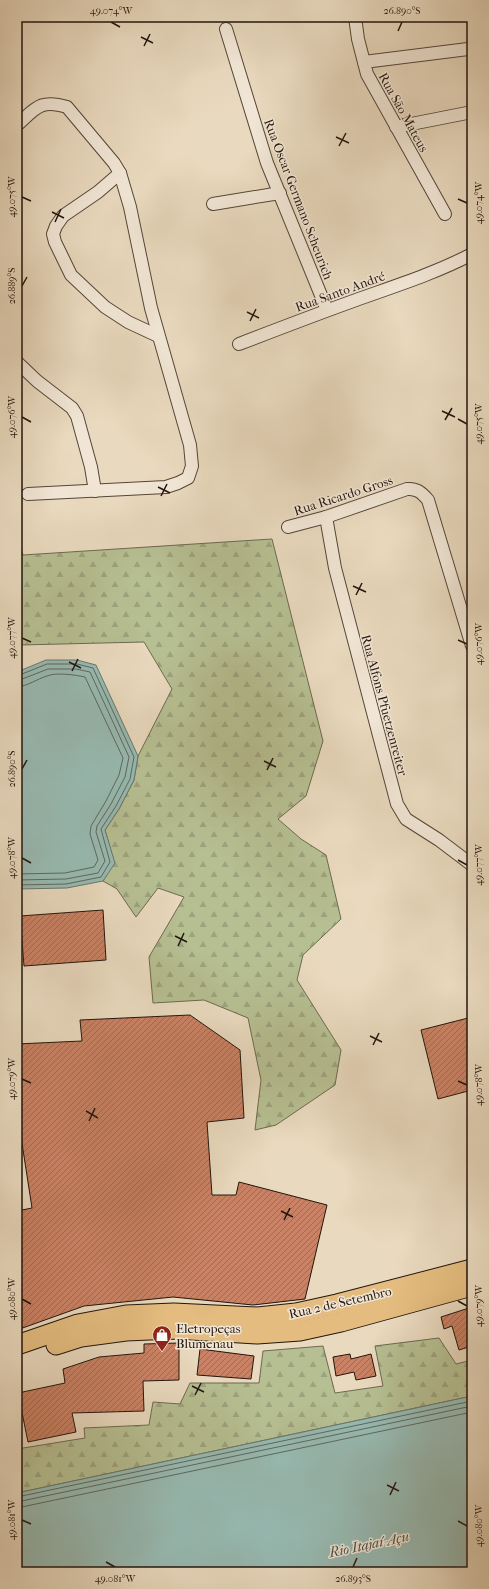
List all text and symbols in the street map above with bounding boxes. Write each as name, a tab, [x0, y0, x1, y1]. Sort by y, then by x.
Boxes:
text: 49.074°W	[90, 5, 133, 17]
text: 26.890°S	[383, 5, 421, 17]
street label: Rua São Mateus	[376, 70, 432, 155]
street label: Rua Oscar Germano Scheurich	[261, 117, 336, 282]
text: 49.075°W	[6, 175, 18, 218]
text: 49.074°W	[473, 181, 485, 224]
text: 26.889°S	[6, 268, 18, 304]
street label: Rua Santo André	[293, 268, 388, 315]
text: 49.076°W	[6, 395, 18, 438]
text: 49.075°W	[473, 402, 485, 445]
street label: Rua Ricardo Gross	[292, 472, 395, 519]
text: 49.077°W	[6, 616, 18, 659]
text: 49.076°W	[473, 622, 485, 665]
street label: Rua Alfons Pfuetzenreiter	[358, 633, 411, 778]
text: 26.890°S	[6, 750, 18, 788]
text: 49.078°W	[6, 836, 18, 879]
text: 49.077°W	[473, 843, 485, 886]
text: 49.079°W	[6, 1057, 18, 1100]
text: 49.078°W	[473, 1063, 485, 1106]
text: 49.080°W	[6, 1277, 18, 1320]
street label: Rua 2 de Setembro	[287, 1283, 393, 1322]
text: 49.079°W	[473, 1284, 485, 1327]
place label: Eletropeças Blumenau	[176, 1321, 241, 1351]
shop icon: Eletropeças Blumenau	[151, 1324, 173, 1352]
text: 49.081°W	[6, 1498, 18, 1540]
text: 49.080°W	[473, 1504, 485, 1547]
water label: Rio Itajaí-Açu	[327, 1528, 411, 1561]
text: 49.081°W	[95, 1573, 137, 1585]
text: 26.893°S	[335, 1573, 371, 1585]

